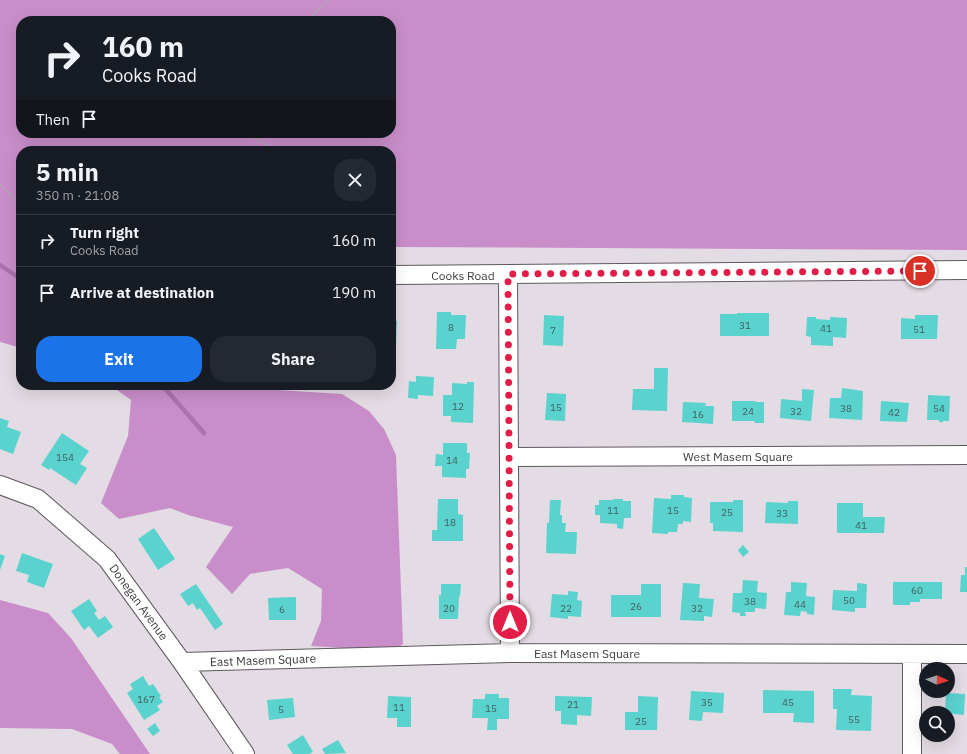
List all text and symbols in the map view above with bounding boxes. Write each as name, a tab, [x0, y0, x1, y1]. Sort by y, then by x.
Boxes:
text: 160 m	[102, 28, 184, 65]
icon: right	[36, 32, 88, 84]
text: Cooks Road	[102, 64, 197, 87]
icon: arrive	[78, 108, 100, 130]
text: Then	[36, 110, 70, 129]
text: 5 min	[36, 156, 99, 188]
button: close	[334, 159, 376, 201]
text: 350 m · 21:08	[36, 187, 119, 204]
text: Turn right	[70, 223, 139, 242]
icon: right	[36, 230, 58, 252]
text: 160 m	[332, 231, 376, 250]
text: Cooks Road	[70, 242, 139, 259]
pin	[903, 254, 937, 288]
icon: arrive	[909, 260, 931, 282]
street label: Cooks Road	[431, 268, 495, 283]
icon: arrive	[36, 282, 58, 304]
text: Arrive at destination	[70, 283, 214, 302]
text: 190 m	[332, 283, 376, 302]
house number: 31	[739, 319, 751, 332]
house number: 8	[448, 321, 454, 334]
house number: 41	[820, 322, 832, 335]
house number: 51	[913, 323, 925, 336]
house number: 7	[550, 324, 556, 337]
button: Exit	[36, 336, 202, 382]
button: Share	[210, 336, 376, 382]
house number: 12	[452, 400, 464, 413]
house number: 15	[550, 401, 562, 414]
house number: 38	[840, 402, 852, 415]
house number: 54	[933, 402, 945, 415]
house number: 24	[742, 405, 754, 418]
house number: 32	[790, 405, 802, 418]
house number: 42	[888, 406, 900, 419]
house number: 16	[692, 408, 704, 421]
street label: West Masem Square	[683, 449, 793, 464]
house number: 154	[56, 451, 74, 464]
house number: 14	[446, 454, 458, 467]
house number: 11	[607, 504, 619, 517]
house number: 15	[667, 504, 679, 517]
house number: 25	[721, 506, 733, 519]
house number: 33	[776, 507, 788, 520]
house number: 18	[444, 516, 456, 529]
house number: 41	[855, 519, 867, 532]
street label: Donegan Avenue	[106, 561, 172, 643]
house number: 60	[911, 584, 923, 597]
house number: 50	[843, 594, 855, 607]
house number: 38	[744, 595, 756, 608]
house number: 44	[794, 598, 806, 611]
house number: 26	[630, 600, 642, 613]
position arrow	[489, 601, 531, 643]
house number: 20	[443, 602, 455, 615]
house number: 22	[560, 602, 572, 615]
house number: 32	[691, 602, 703, 615]
house number: 6	[279, 603, 285, 616]
street label: East Masem Square	[534, 646, 640, 661]
street label: East Masem Square	[210, 651, 317, 669]
north arrow	[919, 662, 955, 698]
map controls	[919, 662, 955, 742]
house number: 167	[137, 693, 155, 706]
house number: 35	[701, 696, 713, 709]
house number: 45	[782, 696, 794, 709]
house number: 21	[567, 698, 579, 711]
house number: 11	[393, 701, 405, 714]
house number: 15	[485, 702, 497, 715]
house number: 5	[278, 703, 284, 716]
button: search	[919, 706, 955, 742]
house number: 55	[848, 713, 860, 726]
house number: 25	[635, 715, 647, 728]

